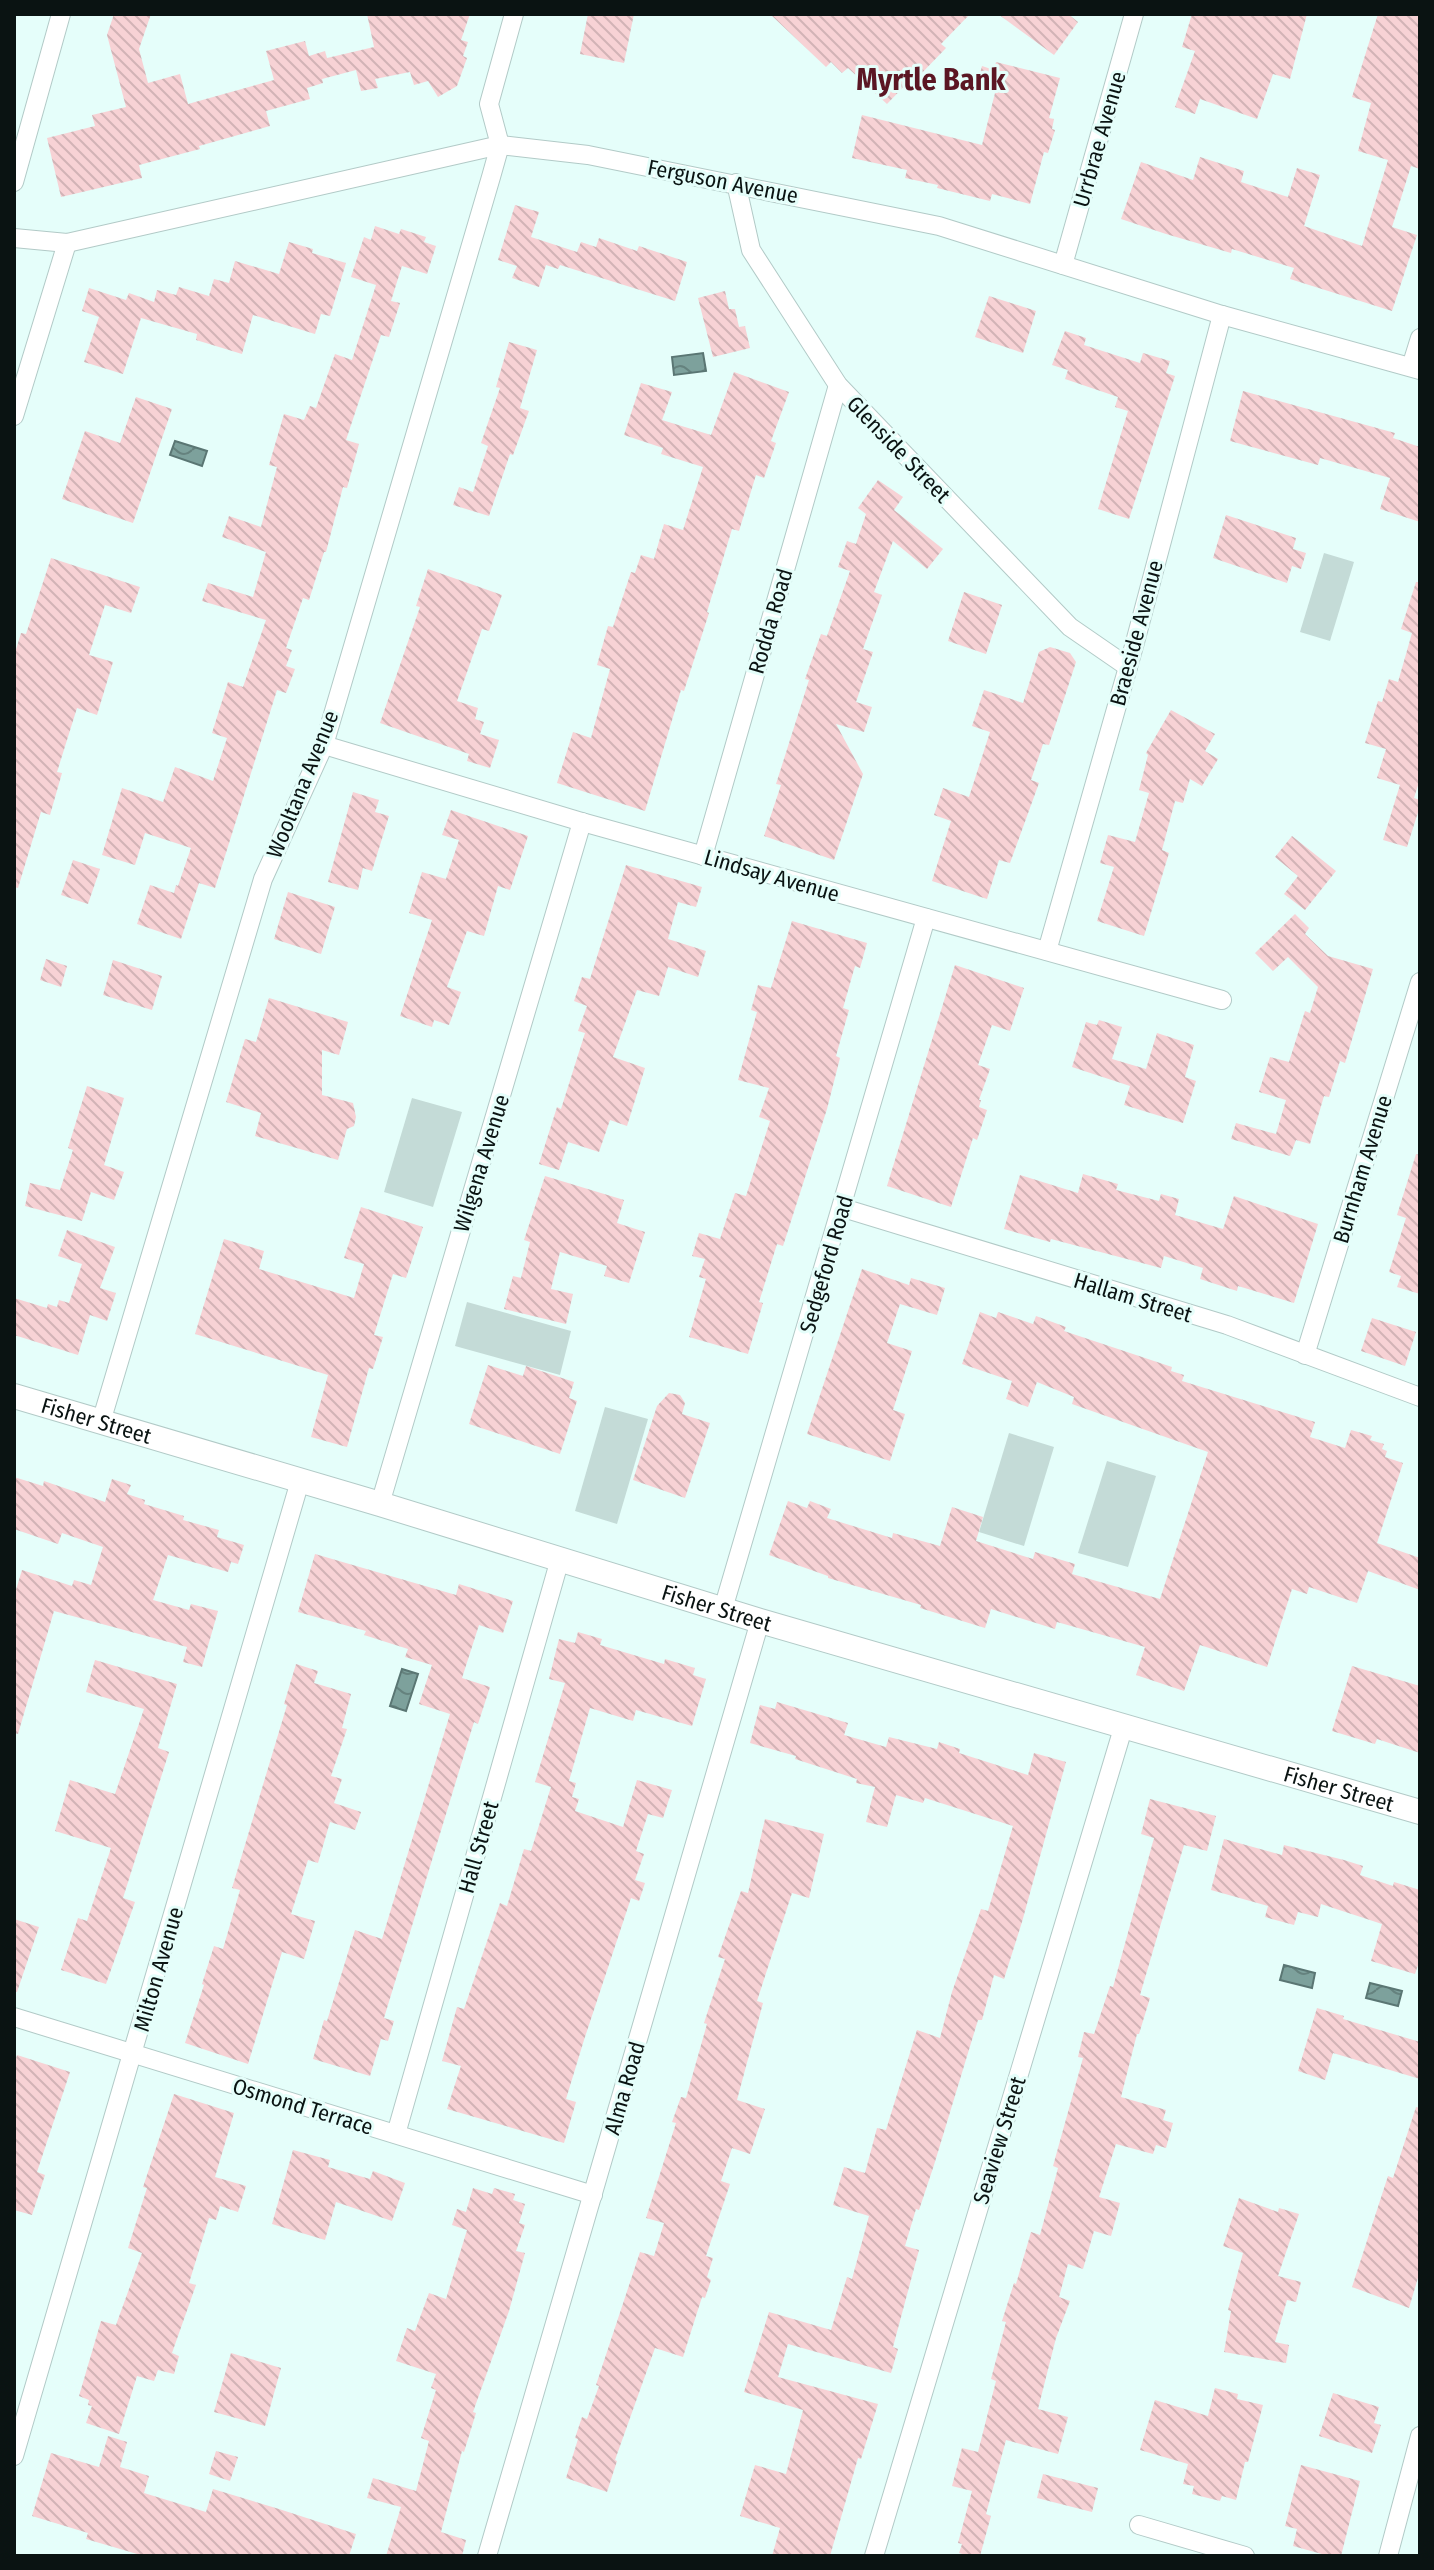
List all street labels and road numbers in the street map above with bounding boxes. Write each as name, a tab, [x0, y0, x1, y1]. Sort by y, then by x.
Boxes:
street label: Urrbrae Avenue	[1067, 68, 1132, 210]
street label: Ferguson Avenue	[645, 154, 800, 209]
street label: Glenside Street	[841, 390, 957, 509]
street label: Braeside Avenue	[1104, 557, 1169, 709]
street label: Rodda Road	[743, 565, 798, 677]
street label: Wooltana Avenue	[261, 706, 344, 862]
street label: Lindsay Avenue	[701, 843, 843, 908]
street label: Wilgena Avenue	[448, 1091, 515, 1235]
street label: Burnham Avenue	[1327, 1092, 1398, 1246]
street label: Sedgeford Road	[794, 1192, 859, 1336]
street label: Hallam Street	[1070, 1267, 1196, 1329]
street label: Fisher Street	[38, 1392, 155, 1450]
street label: Fisher Street	[658, 1579, 775, 1638]
street label: Fisher Street	[1281, 1760, 1398, 1818]
street label: Hall Street	[452, 1797, 505, 1896]
street label: Milton Avenue	[128, 1904, 189, 2035]
street label: Alma Road	[598, 2038, 651, 2138]
street label: Osmond Terrace	[229, 2072, 376, 2141]
street label: Seaview Street	[967, 2072, 1032, 2207]

